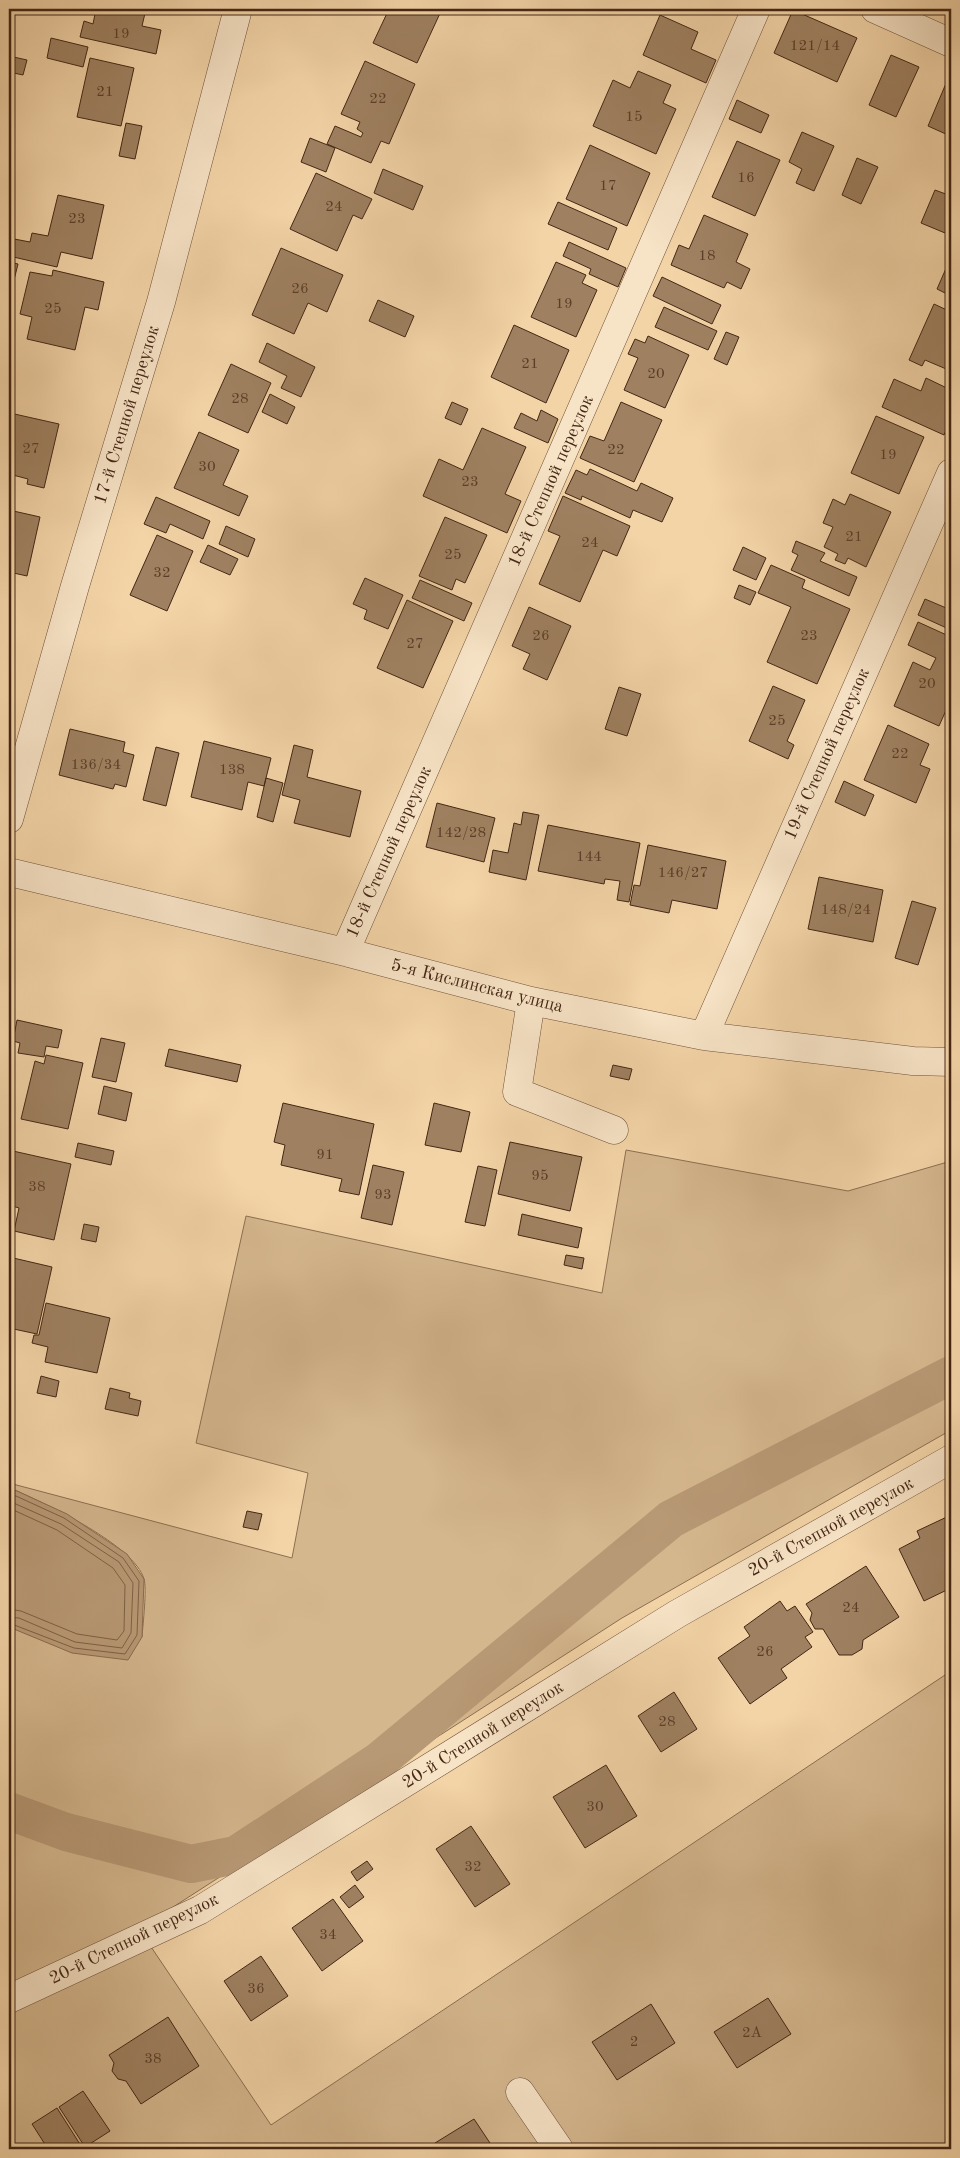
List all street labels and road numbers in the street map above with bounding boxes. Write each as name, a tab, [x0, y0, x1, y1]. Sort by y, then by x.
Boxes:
street label: 17-й Степной переулок	[91, 324, 163, 506]
street label: 18-й Степной переулок	[505, 392, 597, 570]
street label: 19-й Степной переулок	[781, 665, 873, 843]
street label: 18-й Степной переулок	[343, 763, 435, 941]
street label: 5-я Кислинская улица	[389, 956, 565, 1016]
street label: 20-й Степной переулок	[745, 1474, 917, 1580]
street label: 20-й Степной переулок	[399, 1678, 567, 1792]
street label: 20-й Степной переулок	[47, 1890, 221, 1988]

